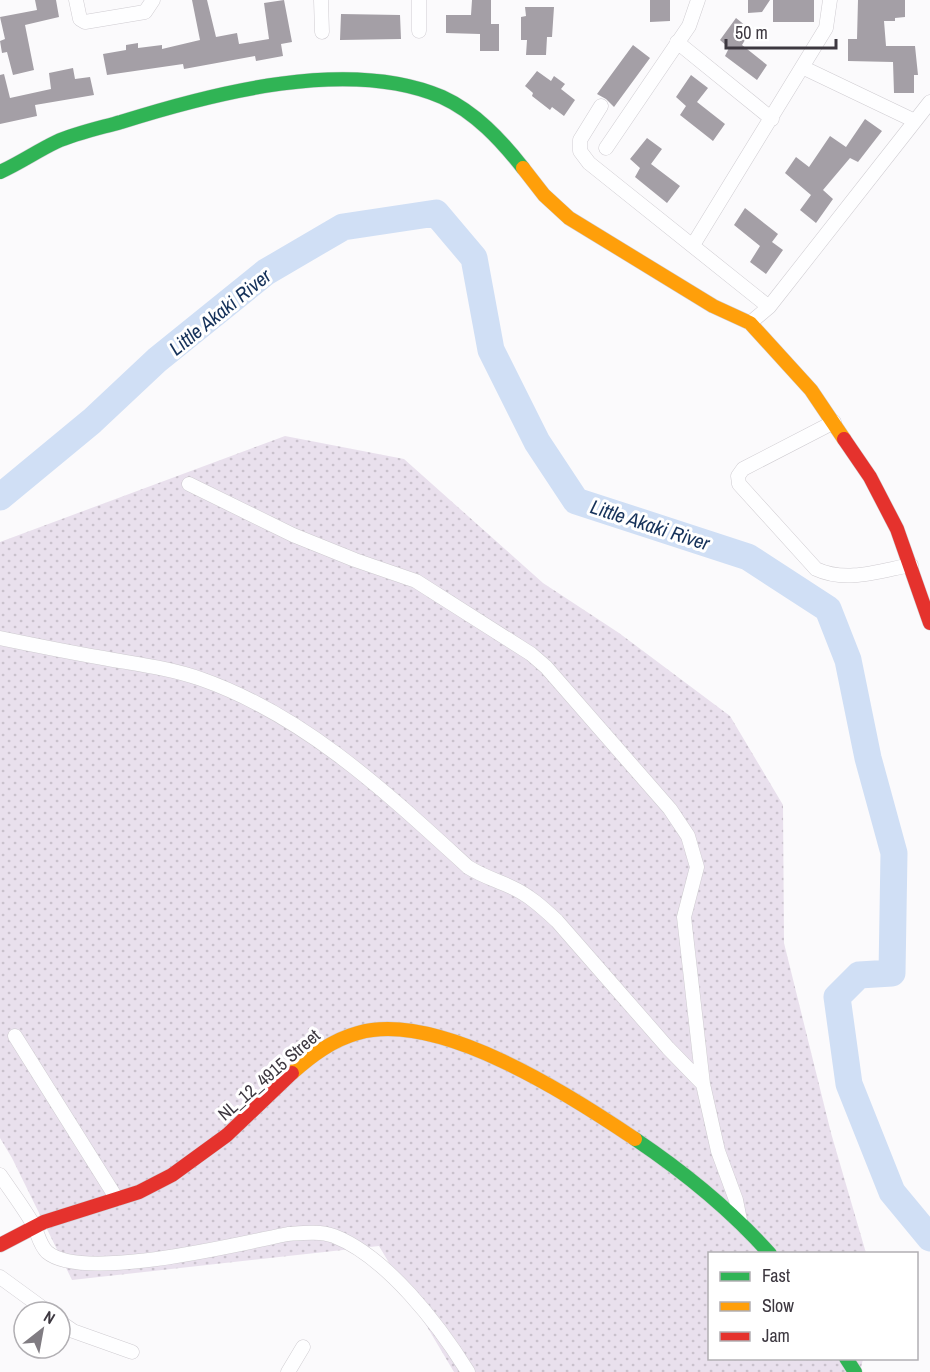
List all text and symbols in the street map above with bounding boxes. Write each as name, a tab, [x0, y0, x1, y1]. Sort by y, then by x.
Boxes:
scale bar	[726, 12, 836, 50]
text: 50 m	[735, 20, 768, 45]
water label: Little Akaki River	[163, 262, 277, 361]
water label: Little Akaki River	[587, 493, 714, 557]
street label: NL_12_4915 Street	[212, 1023, 325, 1126]
legend	[708, 1252, 918, 1360]
text: Fast	[762, 1263, 790, 1288]
text: Slow	[762, 1293, 794, 1318]
north arrow	[12, 1300, 72, 1360]
text: N	[40, 1305, 59, 1329]
text: Jam	[762, 1323, 790, 1348]

